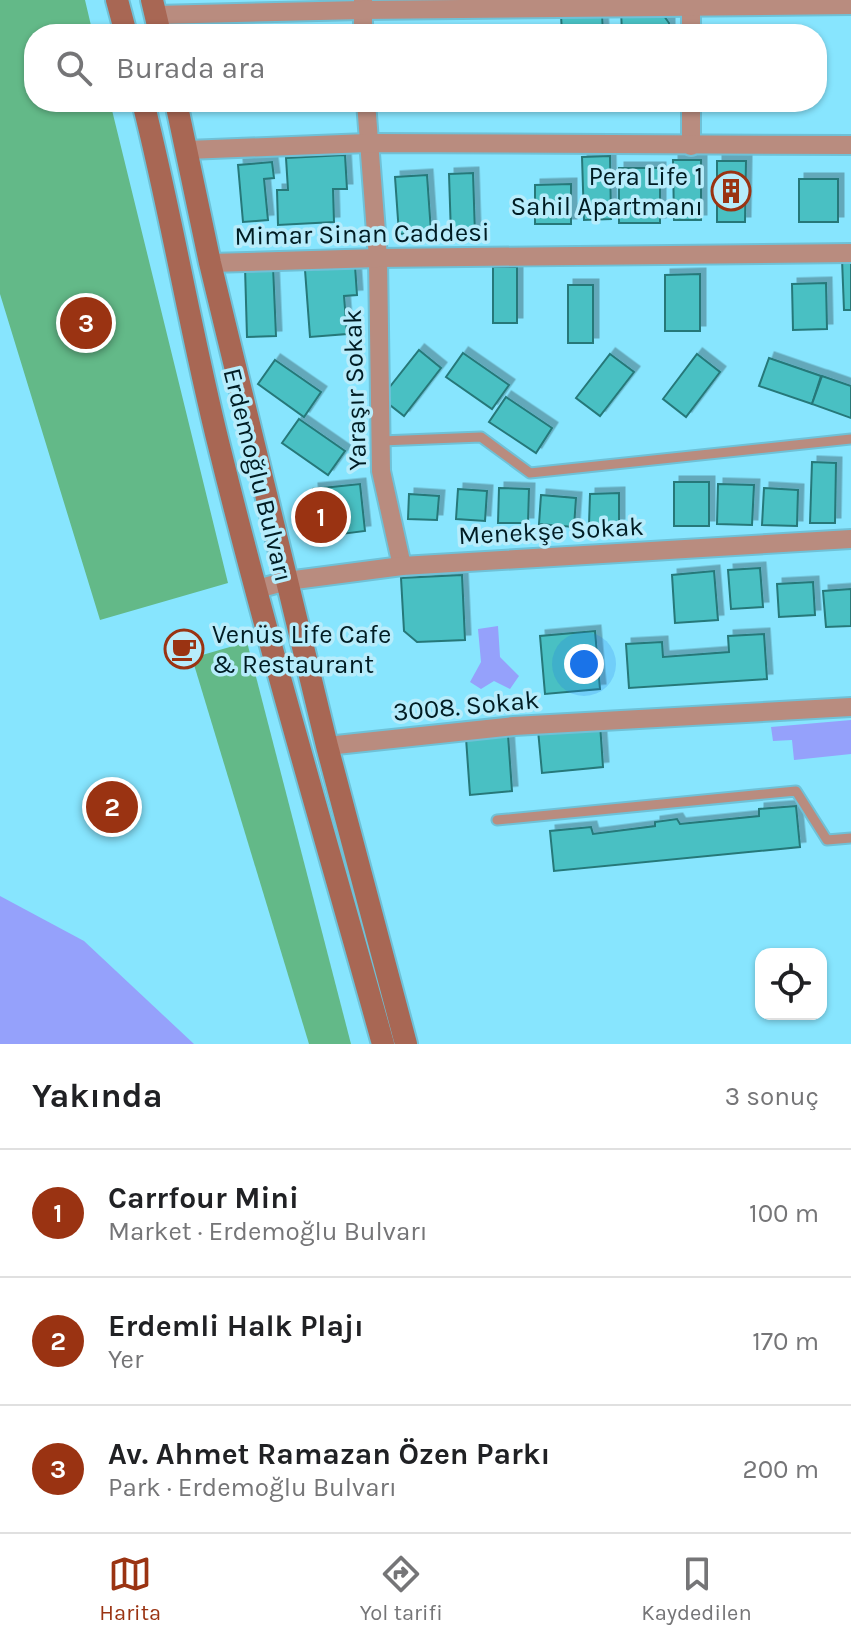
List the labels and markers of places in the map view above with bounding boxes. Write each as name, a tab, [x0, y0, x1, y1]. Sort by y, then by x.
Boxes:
place label: Pera Life 1 Sahil Apartmanı	[510, 161, 703, 222]
building icon: Pera Life 1 Sahil Apartmanı	[710, 170, 752, 212]
pin: 3	[60, 293, 112, 353]
pin: 1	[295, 487, 347, 547]
place label: Venüs Life Cafe & Restaurant	[212, 619, 391, 680]
cafe icon: Venüs Life Cafe & Restaurant	[163, 628, 205, 670]
pin: 2	[86, 777, 138, 837]

